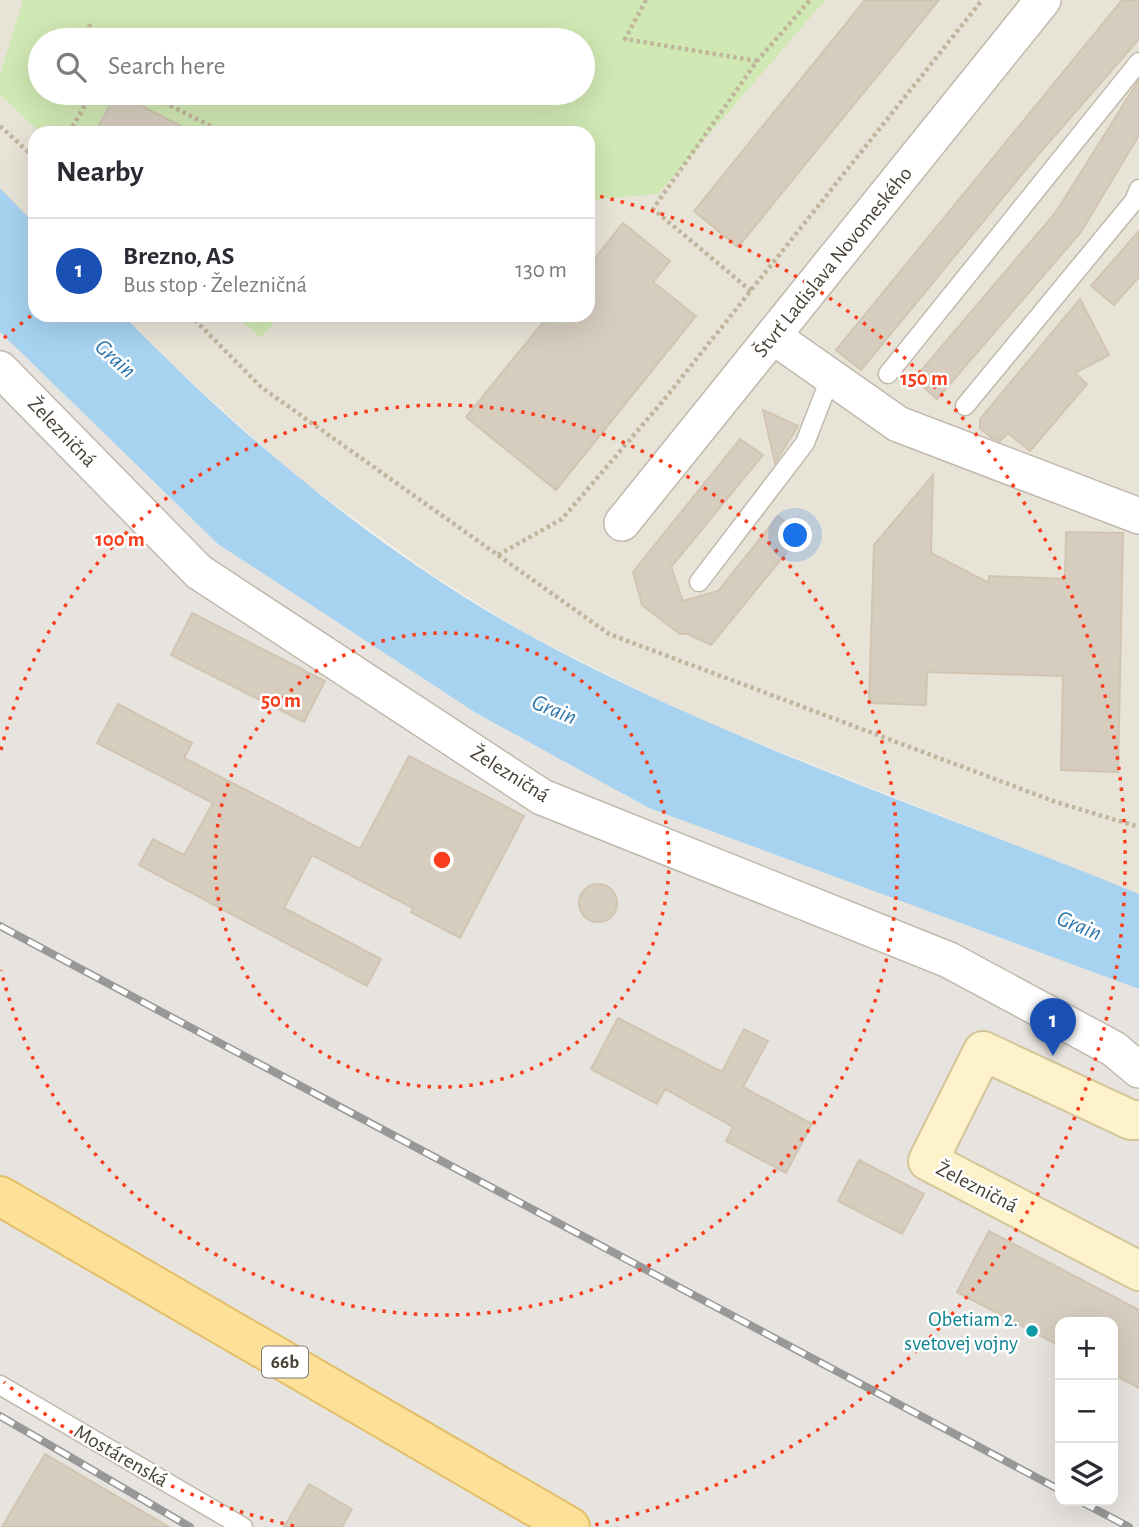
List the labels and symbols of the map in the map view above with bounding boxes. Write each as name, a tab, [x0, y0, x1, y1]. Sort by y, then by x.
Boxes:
street label: Štvrť Ladislava Novomeského	[748, 161, 916, 361]
water label: Grain	[90, 335, 140, 383]
text: 150 m	[900, 368, 948, 389]
street label: Železničná	[24, 392, 102, 471]
your location	[778, 518, 812, 552]
text: 100 m	[95, 529, 145, 550]
text: 50 m	[261, 690, 301, 711]
water label: Grain	[528, 691, 580, 729]
street label: Železničná	[467, 740, 554, 806]
centre of rings	[430, 848, 454, 872]
water label: Grain	[1053, 907, 1105, 945]
pin: 1	[1030, 998, 1076, 1056]
street label: Železničná	[933, 1156, 1022, 1216]
place label: Obetiam 2. svetovej vojny	[904, 1309, 1018, 1354]
marker: Obetiam 2. svetovej vojny	[1024, 1323, 1040, 1339]
road number: 66b	[262, 1346, 308, 1378]
street label: Mostárenská	[71, 1421, 172, 1491]

